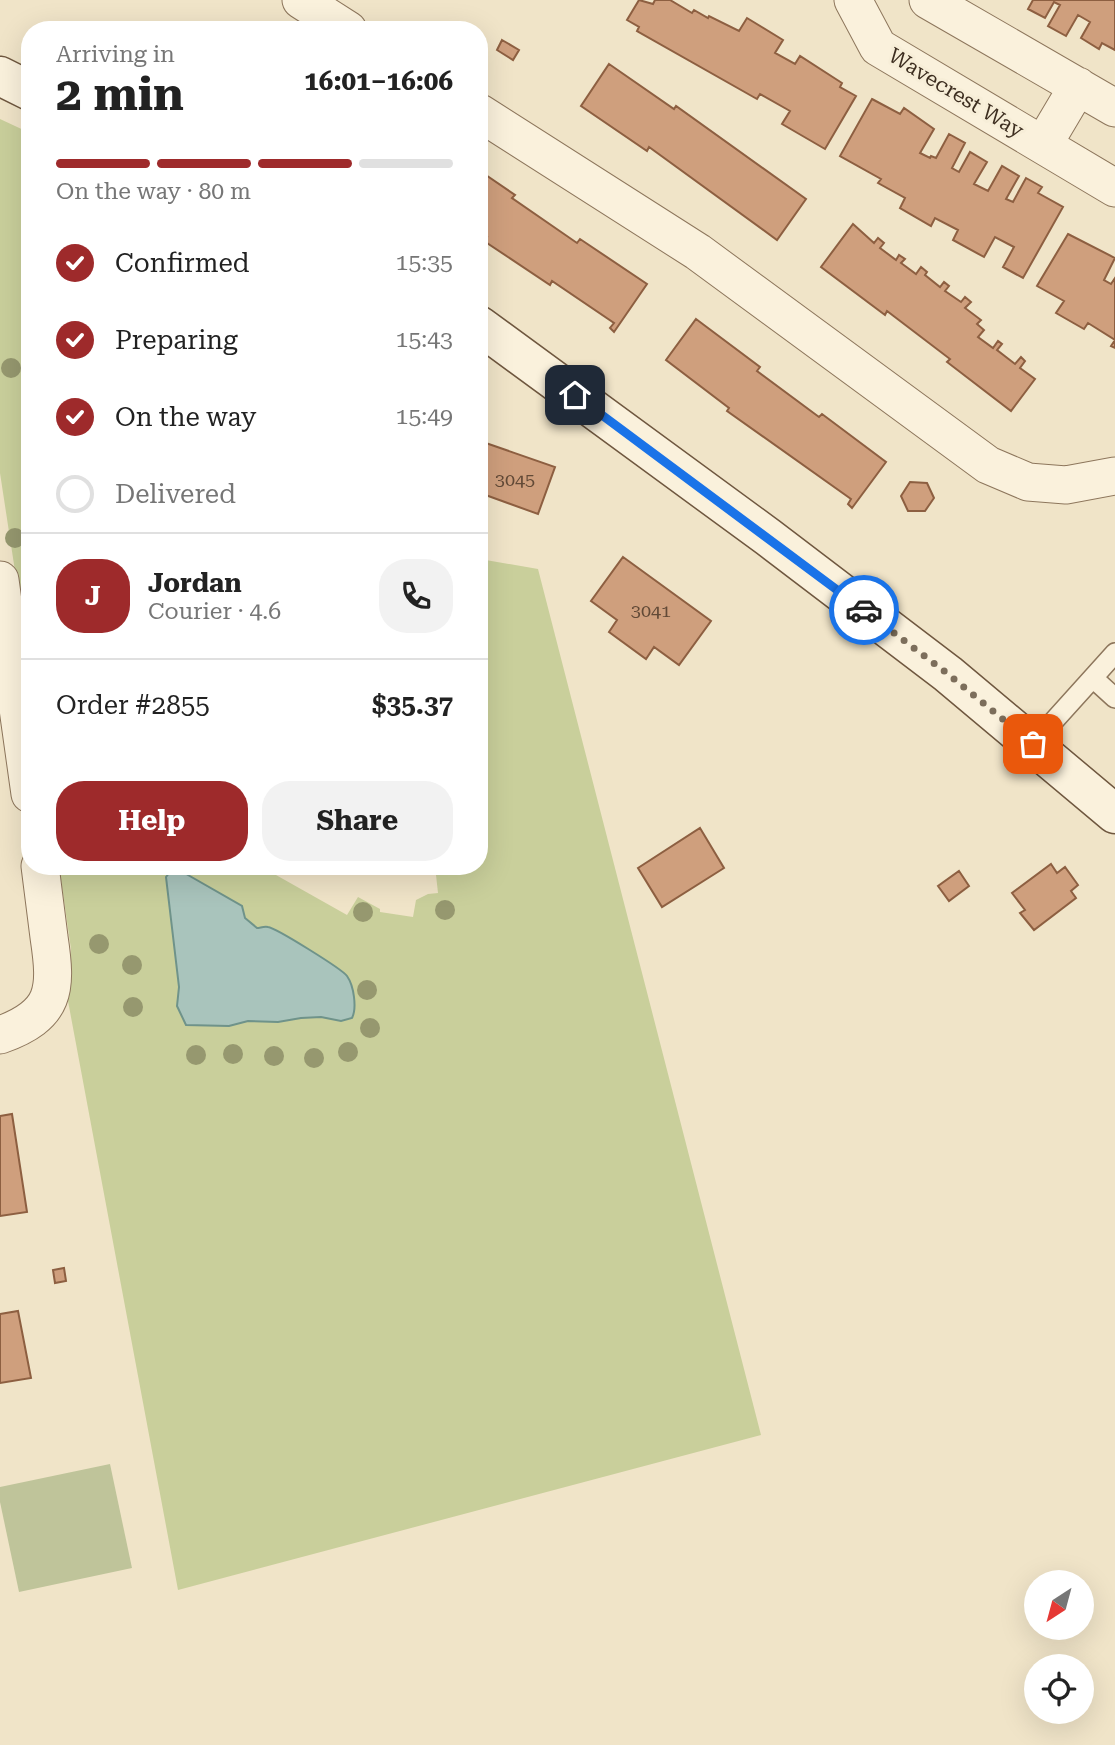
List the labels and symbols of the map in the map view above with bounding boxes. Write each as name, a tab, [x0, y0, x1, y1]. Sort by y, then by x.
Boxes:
street label: Wavecrest Way	[884, 43, 1028, 143]
pin	[545, 365, 605, 425]
house number: 3045	[495, 469, 535, 490]
courier	[829, 575, 899, 645]
house number: 3041	[631, 600, 671, 621]
pin	[1003, 714, 1063, 774]
north arrow	[1024, 1570, 1094, 1640]

